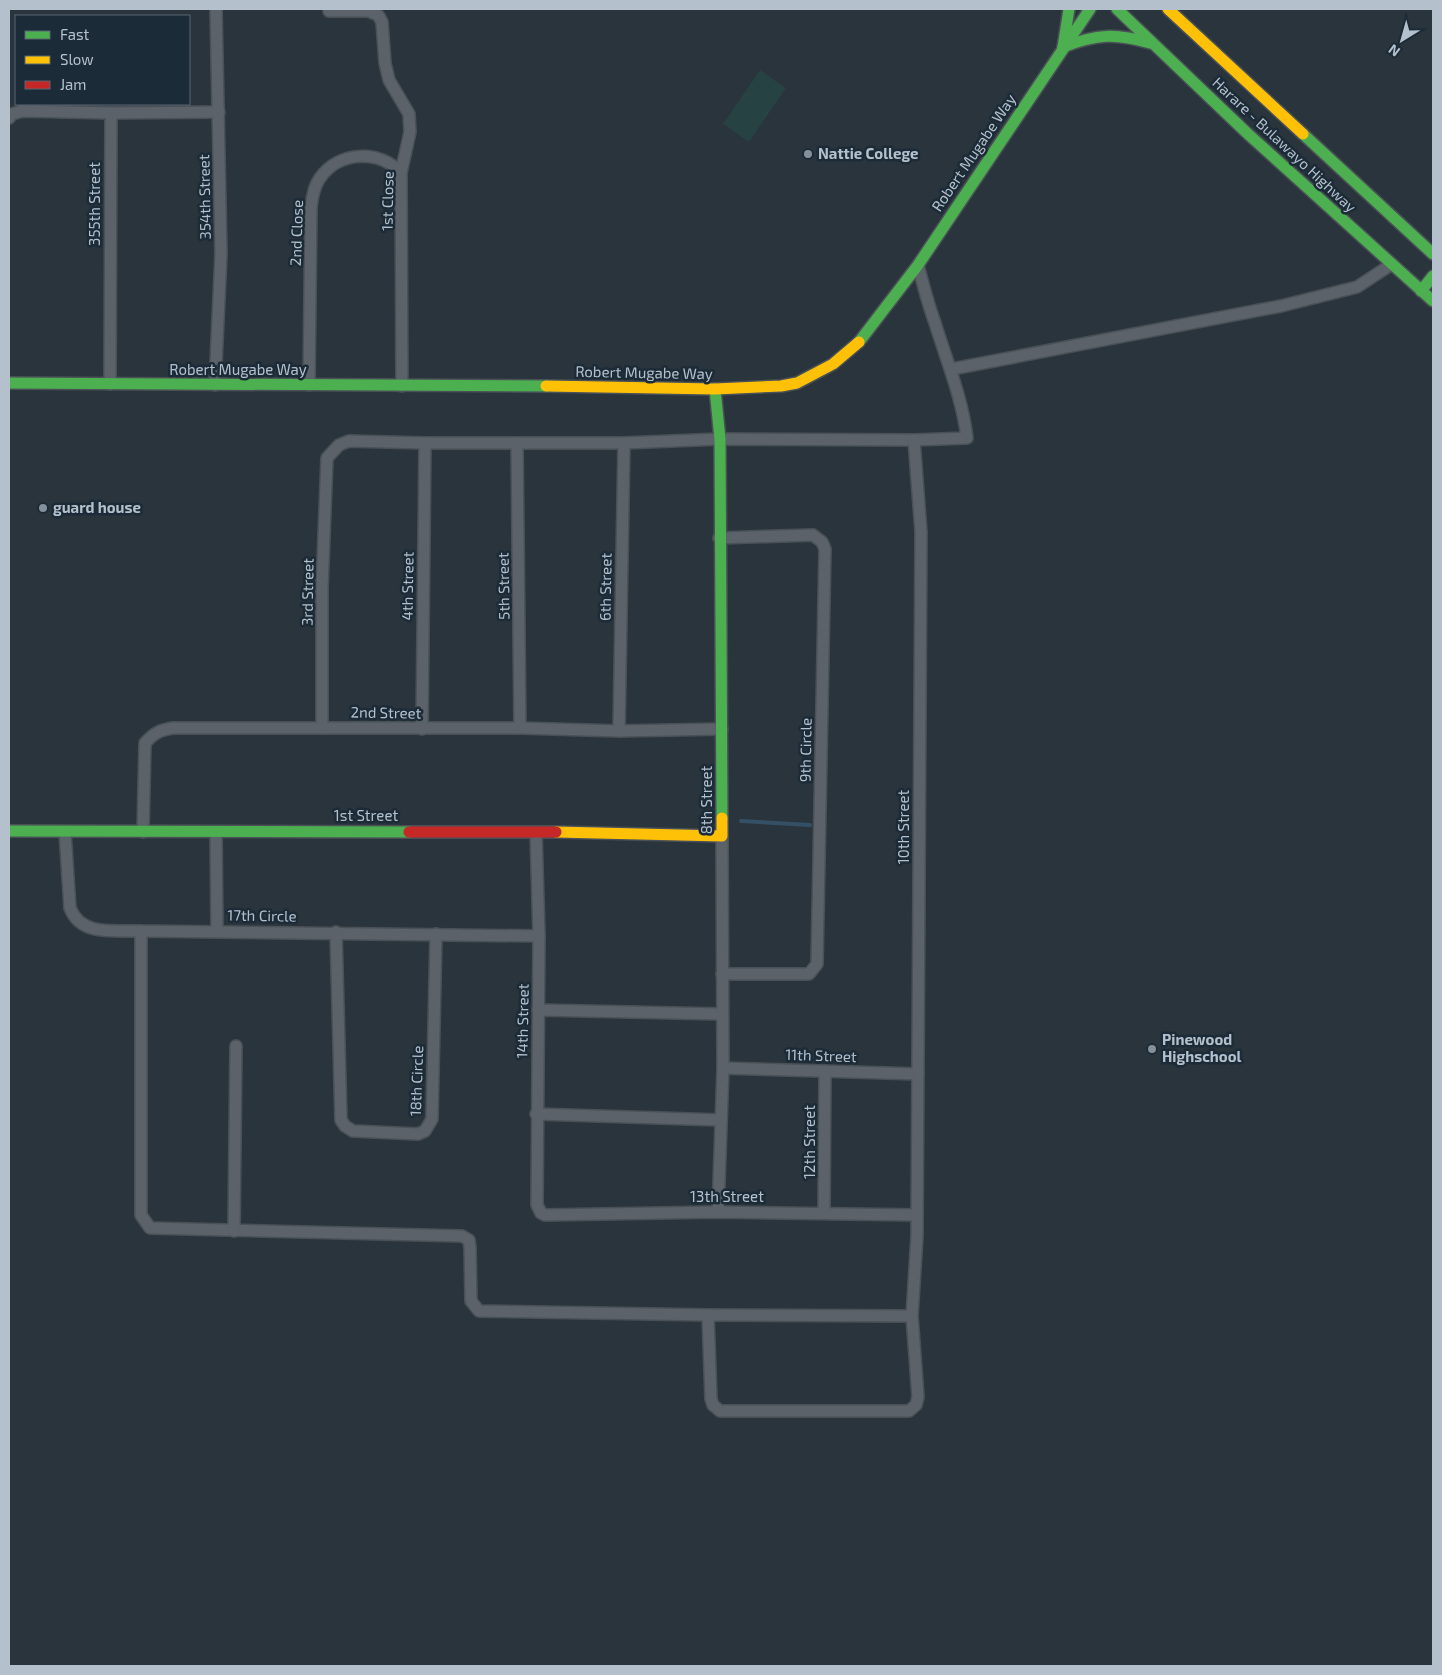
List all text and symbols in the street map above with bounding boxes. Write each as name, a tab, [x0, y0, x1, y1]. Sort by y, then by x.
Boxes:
legend	[15, 15, 190, 105]
north arrow	[1377, 15, 1427, 65]
text: Fast	[60, 25, 90, 43]
text: N	[1385, 41, 1403, 61]
text: Slow	[60, 50, 94, 68]
street label: Harare - Bulawayo Highway	[1209, 73, 1360, 216]
text: Jam	[60, 75, 86, 93]
street label: Robert Mugabe Way	[927, 90, 1019, 215]
place label: Nattie College	[818, 144, 919, 162]
marker: Nattie College	[802, 148, 814, 160]
street label: 354th Street	[194, 154, 214, 240]
street label: 355th Street	[85, 162, 103, 246]
street label: 1st Close	[377, 171, 397, 231]
street label: 2nd Close	[286, 200, 306, 266]
street label: Robert Mugabe Way	[169, 360, 307, 378]
street label: Robert Mugabe Way	[575, 362, 713, 382]
place label: guard house	[53, 498, 141, 516]
marker: guard house	[37, 502, 49, 514]
street label: 4th Street	[397, 551, 417, 620]
street label: 5th Street	[493, 552, 513, 620]
street label: 6th Street	[595, 553, 615, 621]
street label: 3rd Street	[297, 558, 317, 626]
street label: 2nd Street	[350, 702, 422, 722]
street label: 9th Circle	[795, 718, 815, 782]
street label: 8th Street	[697, 765, 715, 834]
street label: 10th Street	[894, 789, 912, 864]
street label: 1st Street	[334, 806, 398, 824]
street label: 17th Circle	[227, 905, 297, 925]
street label: 14th Street	[512, 983, 532, 1058]
place label: Pinewood Highschool	[1162, 1030, 1242, 1065]
marker: Pinewood Highschool	[1146, 1043, 1158, 1055]
street label: 18th Circle	[406, 1045, 426, 1117]
street label: 11th Street	[785, 1045, 857, 1065]
street label: 12th Street	[800, 1105, 818, 1179]
street label: 13th Street	[690, 1187, 764, 1205]

